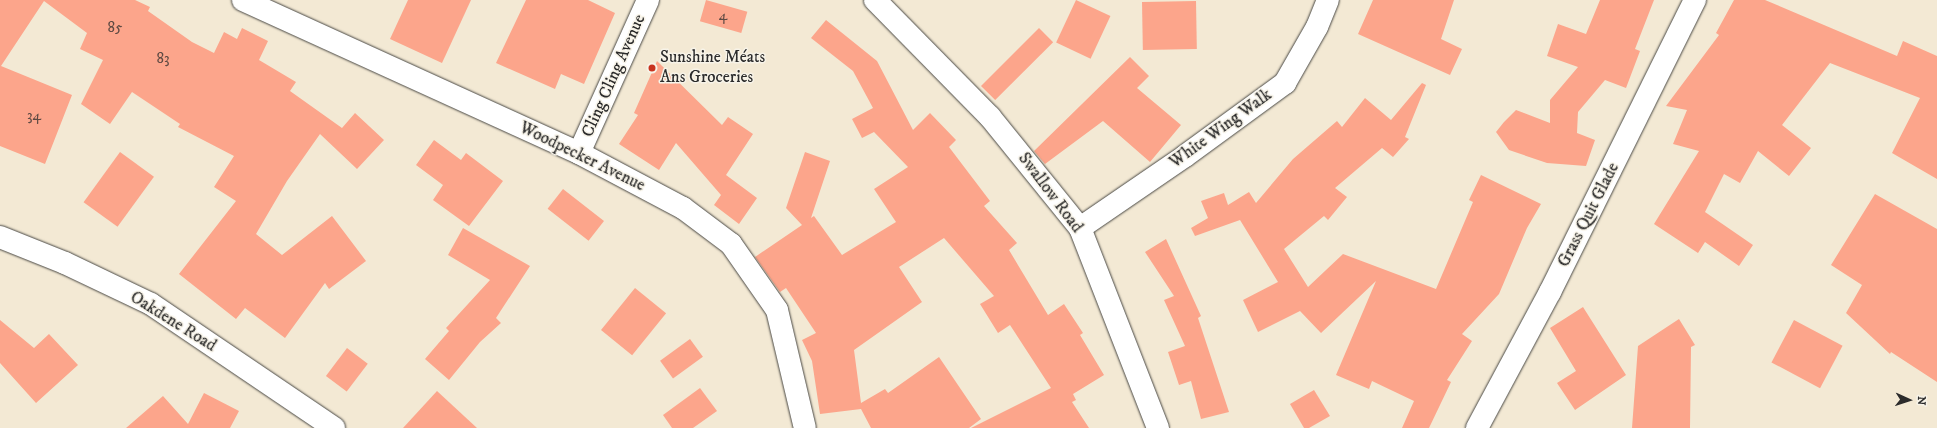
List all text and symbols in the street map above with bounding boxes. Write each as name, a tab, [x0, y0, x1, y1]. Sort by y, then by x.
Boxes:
house number: 4	[719, 7, 727, 25]
street label: Cling Cling Avenue	[578, 11, 650, 141]
house number: 85	[108, 19, 122, 37]
place label: Sunshine Méats Ans Groceries	[660, 48, 765, 88]
house number: 83	[156, 50, 170, 68]
marker: Sunshine Méats Ans Groceries	[647, 63, 657, 73]
street label: White Wing Walk	[1166, 85, 1276, 173]
house number: 34	[27, 107, 41, 125]
street label: Woodpecker Avenue	[516, 118, 648, 196]
street label: Swallow Road	[1013, 149, 1087, 237]
street label: Grass Quit Glade	[1554, 159, 1624, 271]
street label: Oakdene Road	[126, 287, 220, 357]
north arrow	[1889, 380, 1929, 420]
text: N	[1914, 396, 1928, 406]

